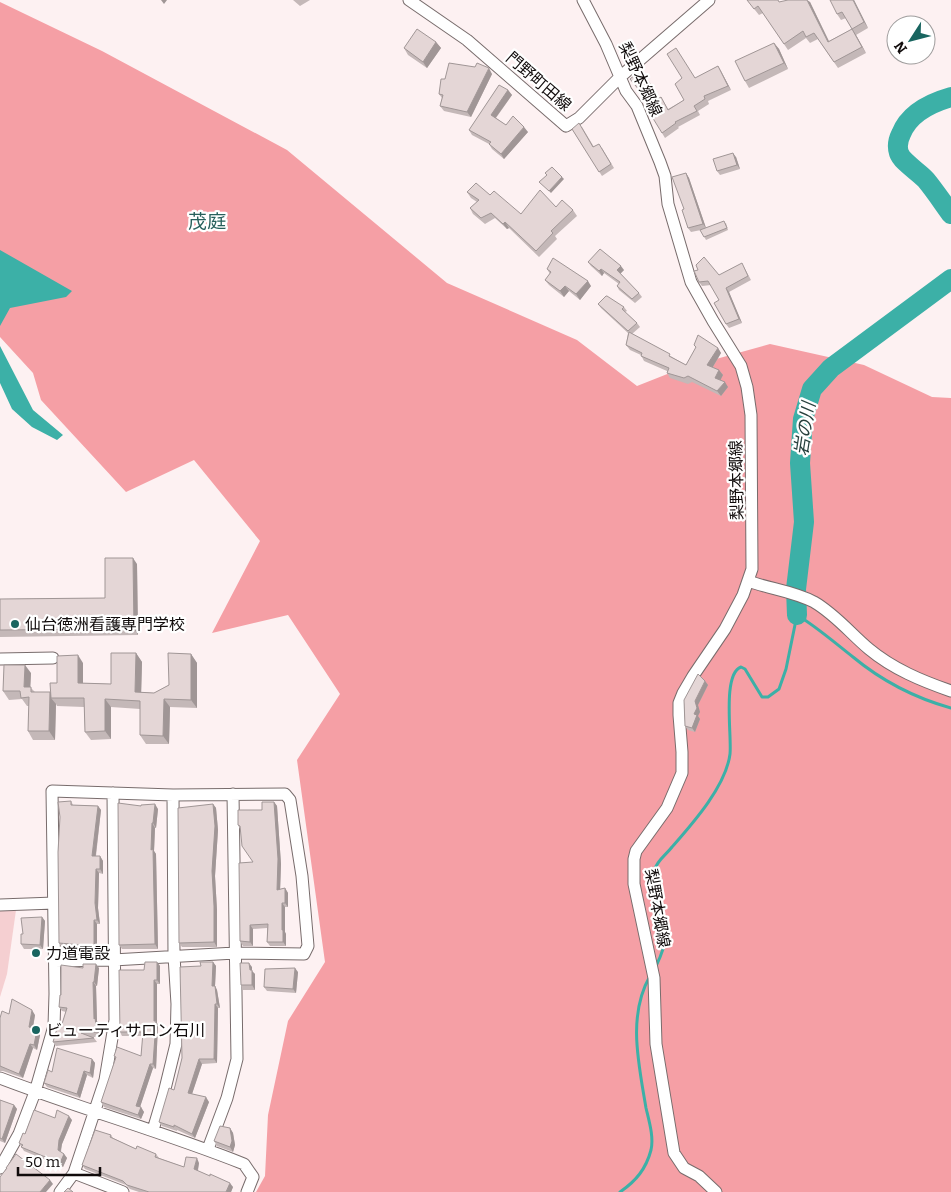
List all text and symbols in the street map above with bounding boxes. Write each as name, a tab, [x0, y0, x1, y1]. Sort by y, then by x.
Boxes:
north arrow	[886, 15, 936, 65]
text: N	[891, 38, 911, 57]
street label: 梨野本郷線	[615, 39, 666, 119]
street label: 門野町田線	[502, 48, 575, 115]
district label: 茂庭	[188, 210, 226, 233]
water label: 岩の川	[790, 399, 820, 457]
street label: 梨野本郷線	[726, 440, 747, 520]
place label: 仙台徳洲看護専門学校	[25, 615, 185, 634]
marker: 仙台徳洲看護専門学校	[9, 618, 21, 630]
street label: 梨野本郷線	[641, 867, 674, 949]
place label: 力道電設	[46, 944, 110, 963]
marker: 力道電設	[30, 947, 42, 959]
place label: ビューティサロン石川	[46, 1021, 205, 1040]
marker: ビューティサロン石川	[30, 1024, 42, 1036]
scale bar	[18, 1144, 100, 1176]
text: 50 m	[25, 1153, 61, 1171]

